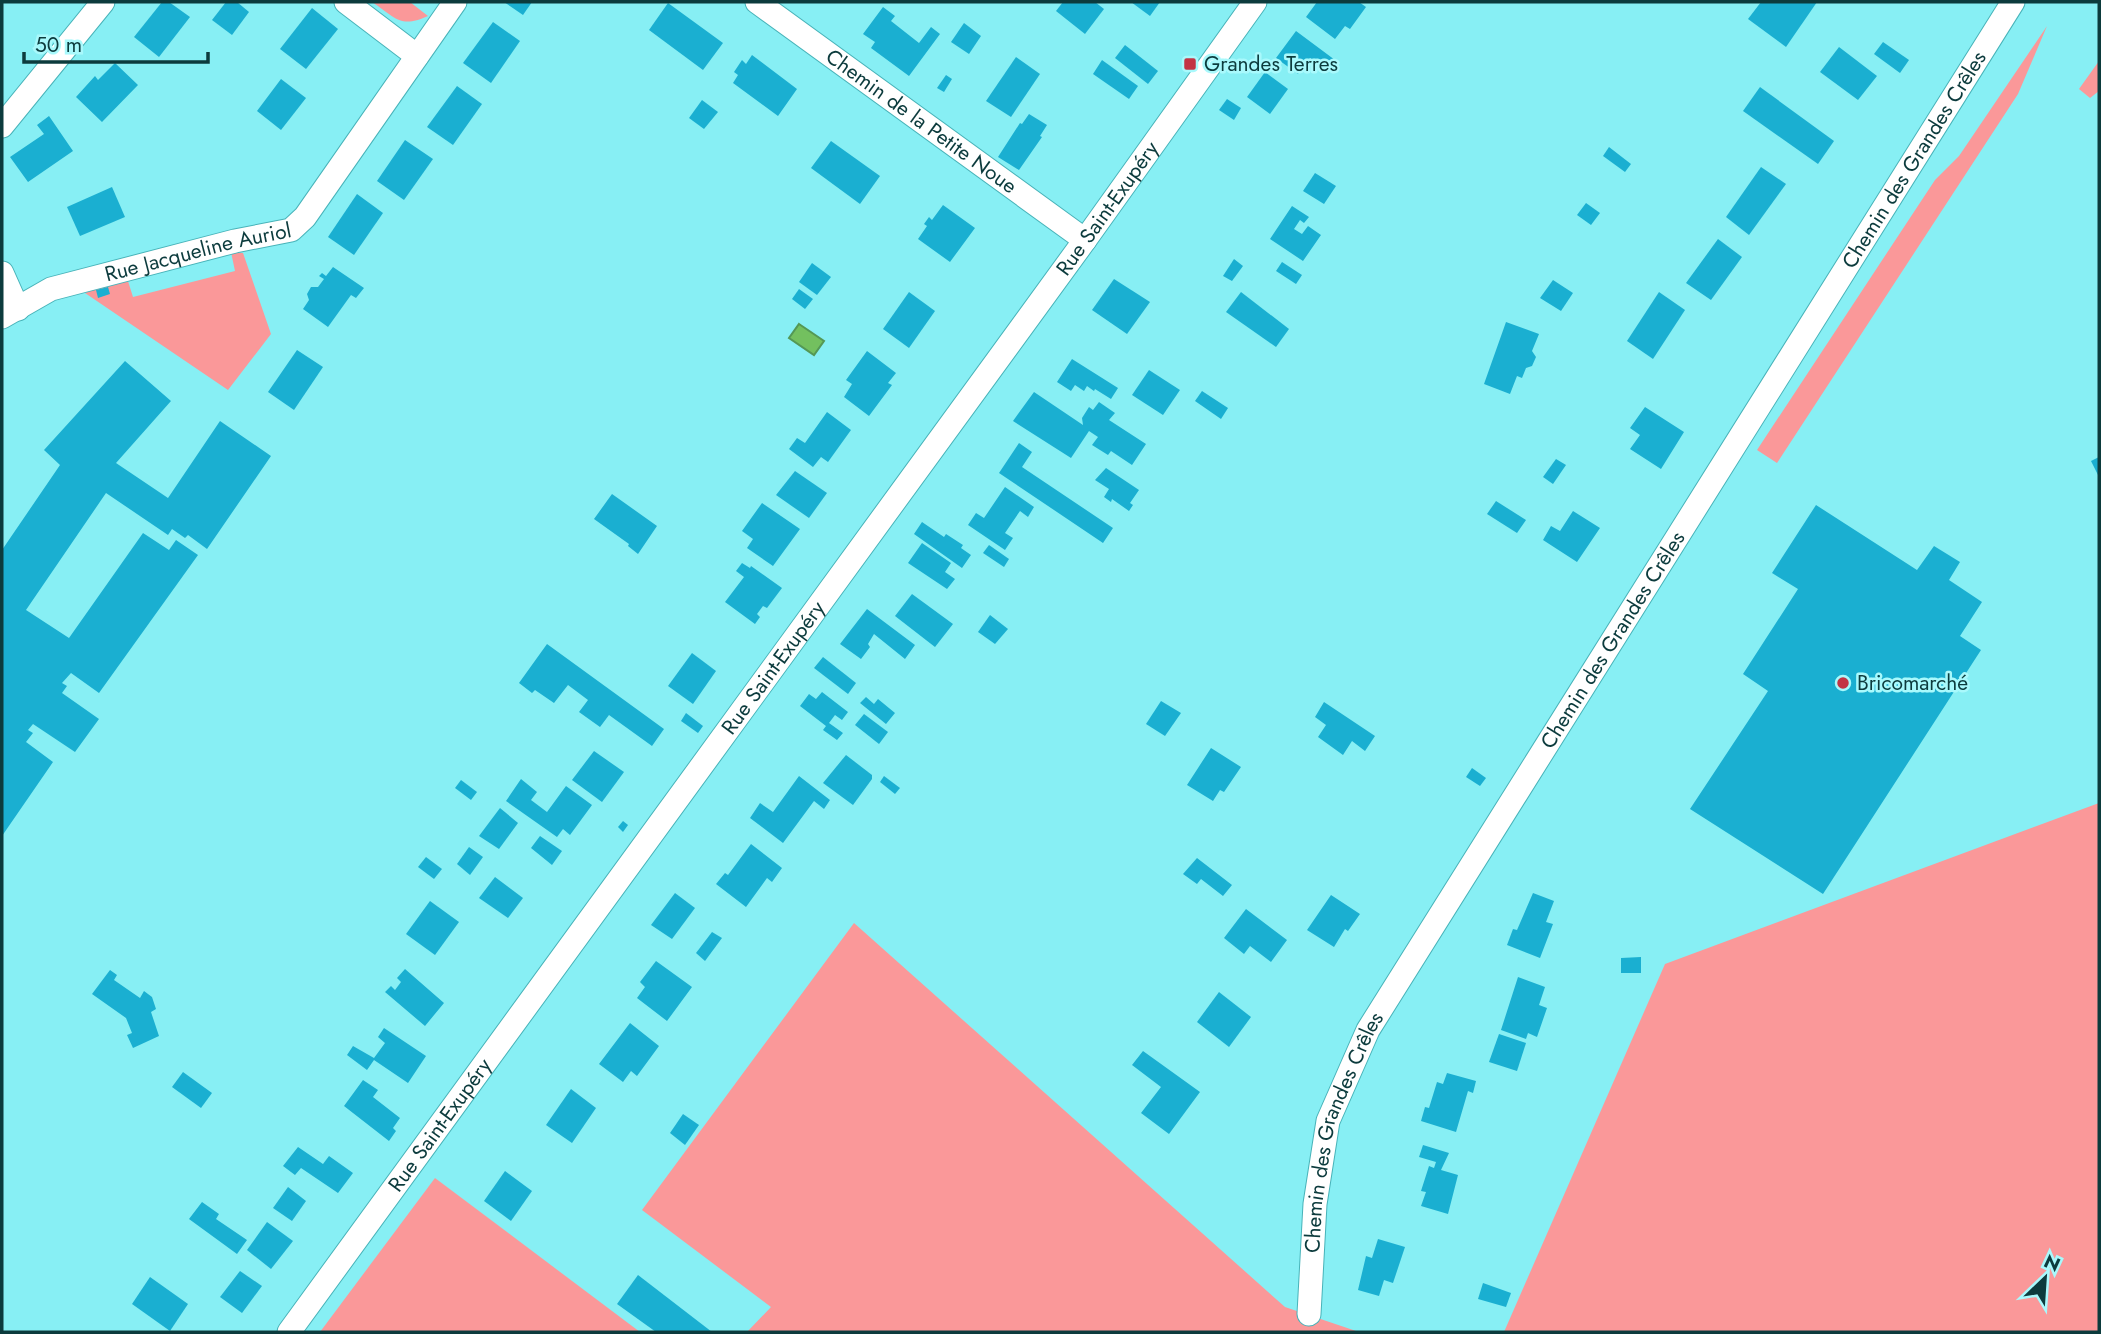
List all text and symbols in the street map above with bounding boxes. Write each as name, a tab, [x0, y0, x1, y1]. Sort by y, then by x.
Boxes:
scale bar	[24, 21, 208, 65]
text: 50 m	[35, 30, 82, 60]
street label: Chemin de la Petite Noue	[819, 42, 1023, 201]
street label: Chemin des Grandes Crêles	[1835, 45, 1994, 274]
place label: Grandes Terres	[1204, 49, 1338, 79]
marker: Grandes Terres	[1182, 56, 1198, 72]
street label: Rue Saint-Exupéry	[1049, 135, 1166, 282]
street label: Rue Jacqueline Auriol	[101, 215, 294, 289]
street label: Chemin des Grandes Crêles	[1533, 525, 1692, 754]
street label: Rue Saint-Exupéry	[714, 594, 832, 741]
place label: Bricomarché	[1857, 668, 1968, 698]
marker: Bricomarché	[1835, 675, 1851, 691]
street label: Chemin des Grandes Crêles	[1297, 1006, 1391, 1254]
street label: Rue Saint-Exupéry	[381, 1052, 499, 1198]
north arrow	[2010, 1243, 2080, 1313]
text: N	[2039, 1248, 2065, 1278]

